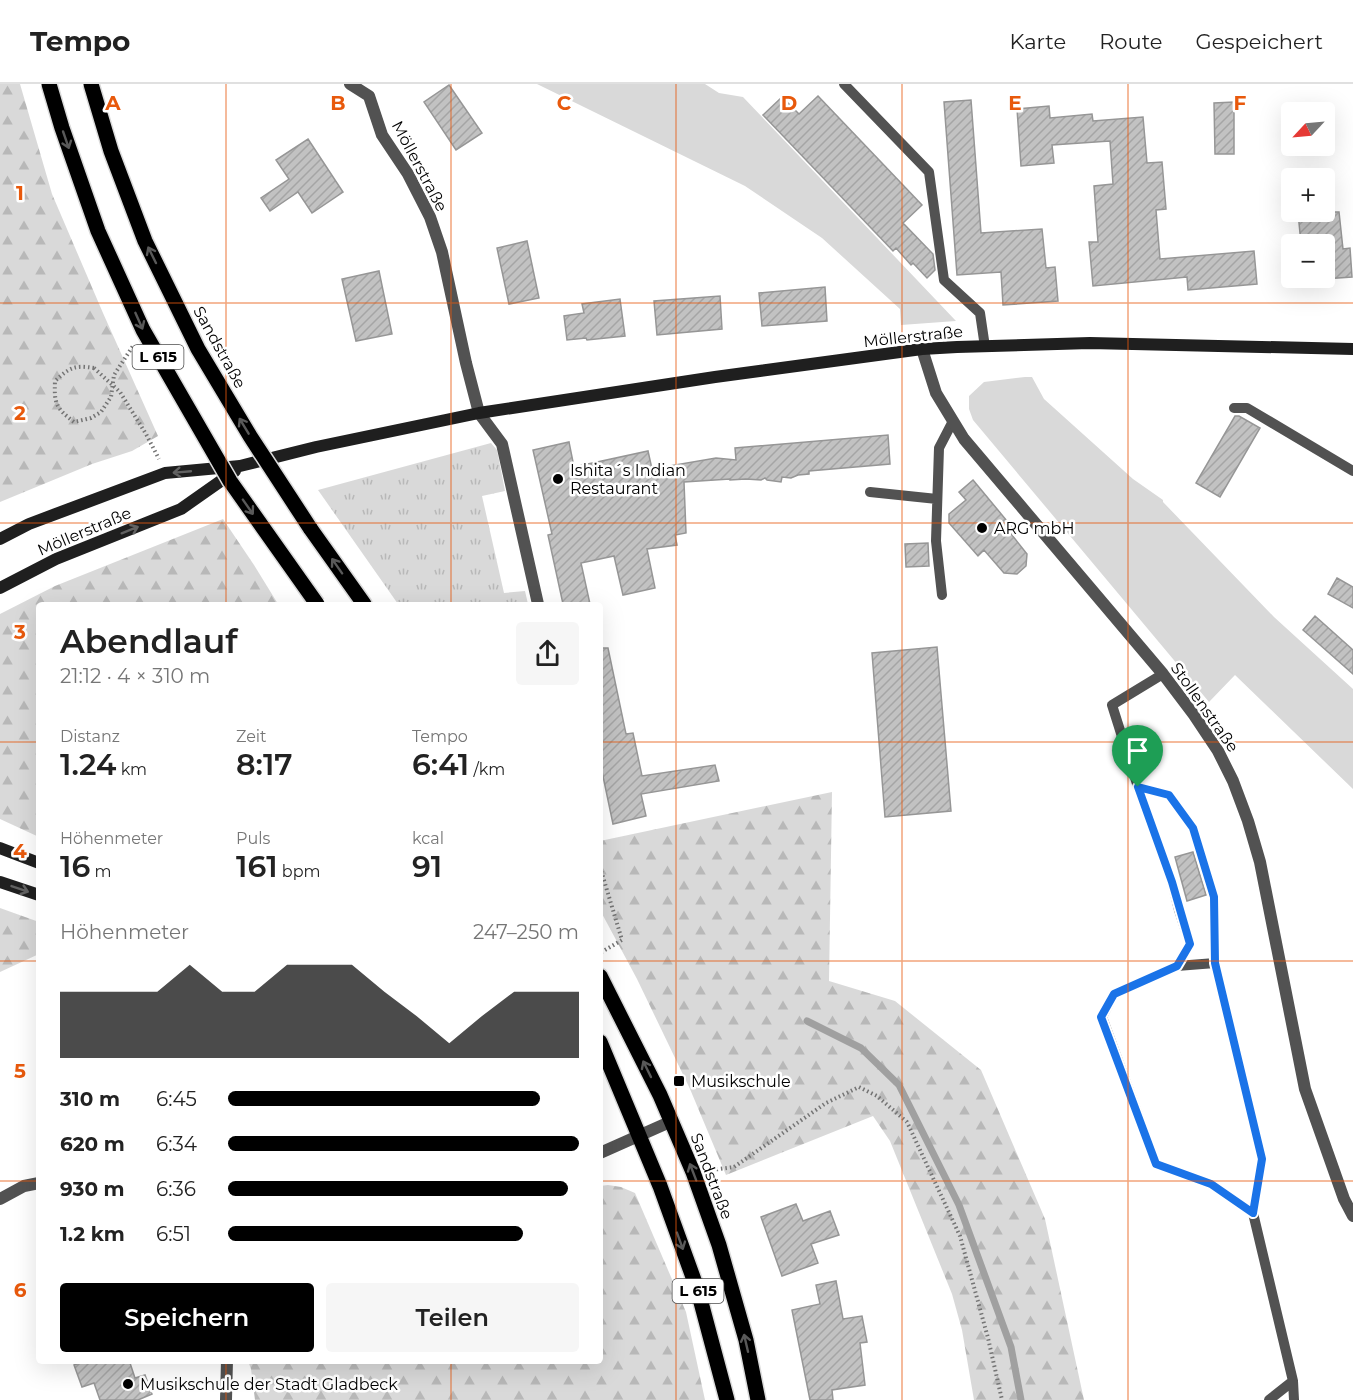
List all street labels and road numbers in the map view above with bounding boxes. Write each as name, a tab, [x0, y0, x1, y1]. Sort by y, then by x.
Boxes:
street label: Möllerstraße	[388, 118, 451, 215]
street label: Sandstraße	[189, 303, 250, 392]
street label: Möllerstraße	[862, 322, 964, 351]
road number: L 615	[132, 345, 184, 369]
street label: Möllerstraße	[35, 503, 134, 560]
street label: Stollenstraße	[1167, 659, 1242, 756]
street label: Sandstraße	[686, 1130, 737, 1222]
road number: L 615	[672, 1279, 724, 1303]

